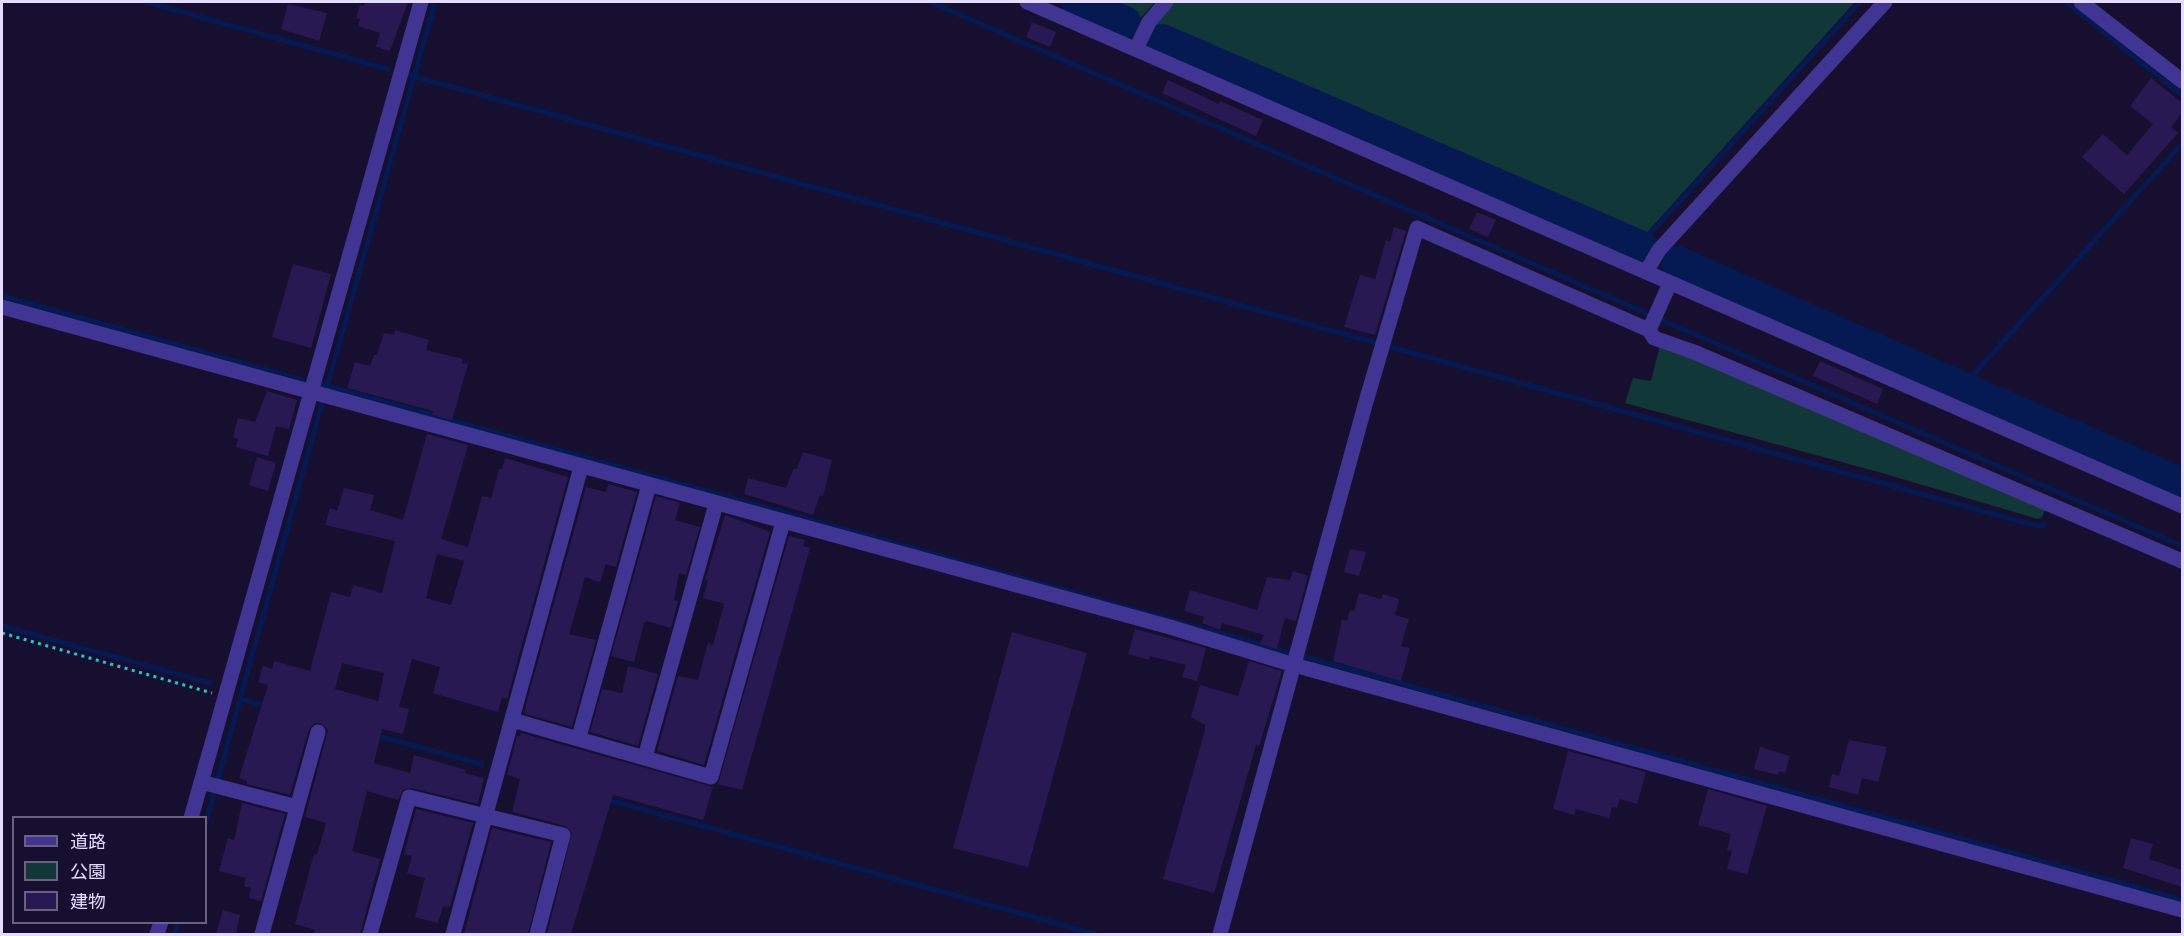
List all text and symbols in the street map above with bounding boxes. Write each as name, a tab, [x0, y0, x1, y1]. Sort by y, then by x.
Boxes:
legend	[12, 816, 207, 924]
text: 道路	[70, 832, 106, 855]
text: 公園	[70, 862, 106, 885]
text: 建物	[70, 892, 106, 915]

